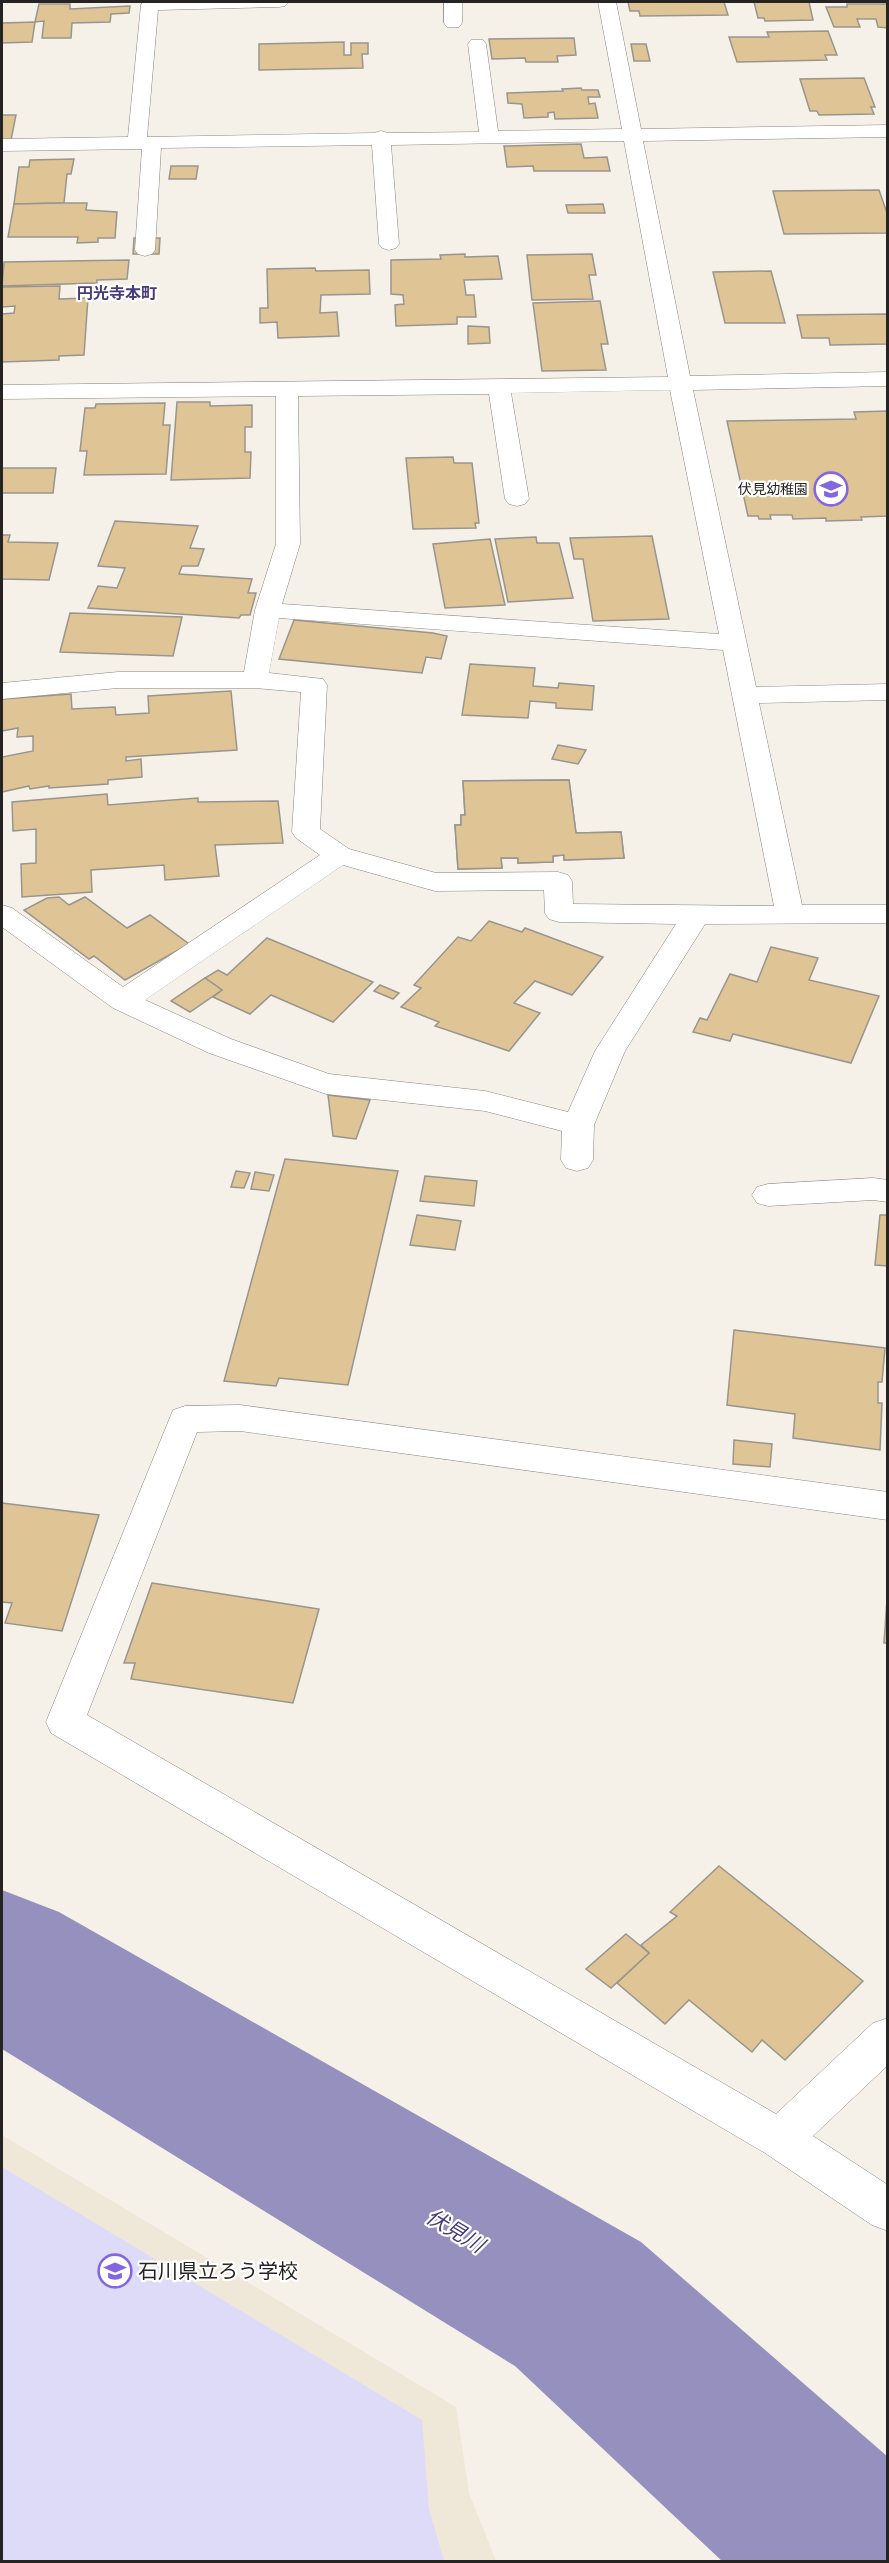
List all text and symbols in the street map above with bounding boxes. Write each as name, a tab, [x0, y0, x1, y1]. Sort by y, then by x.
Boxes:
district label: 円光寺本町	[77, 284, 157, 304]
school or university icon: 伏見幼稚園	[813, 471, 849, 507]
place label: 伏見幼稚園	[738, 481, 808, 498]
water label: 伏見川	[421, 2204, 490, 2259]
school or university icon: 石川県立ろう学校	[97, 2253, 133, 2289]
place label: 石川県立ろう学校	[138, 2259, 298, 2284]

